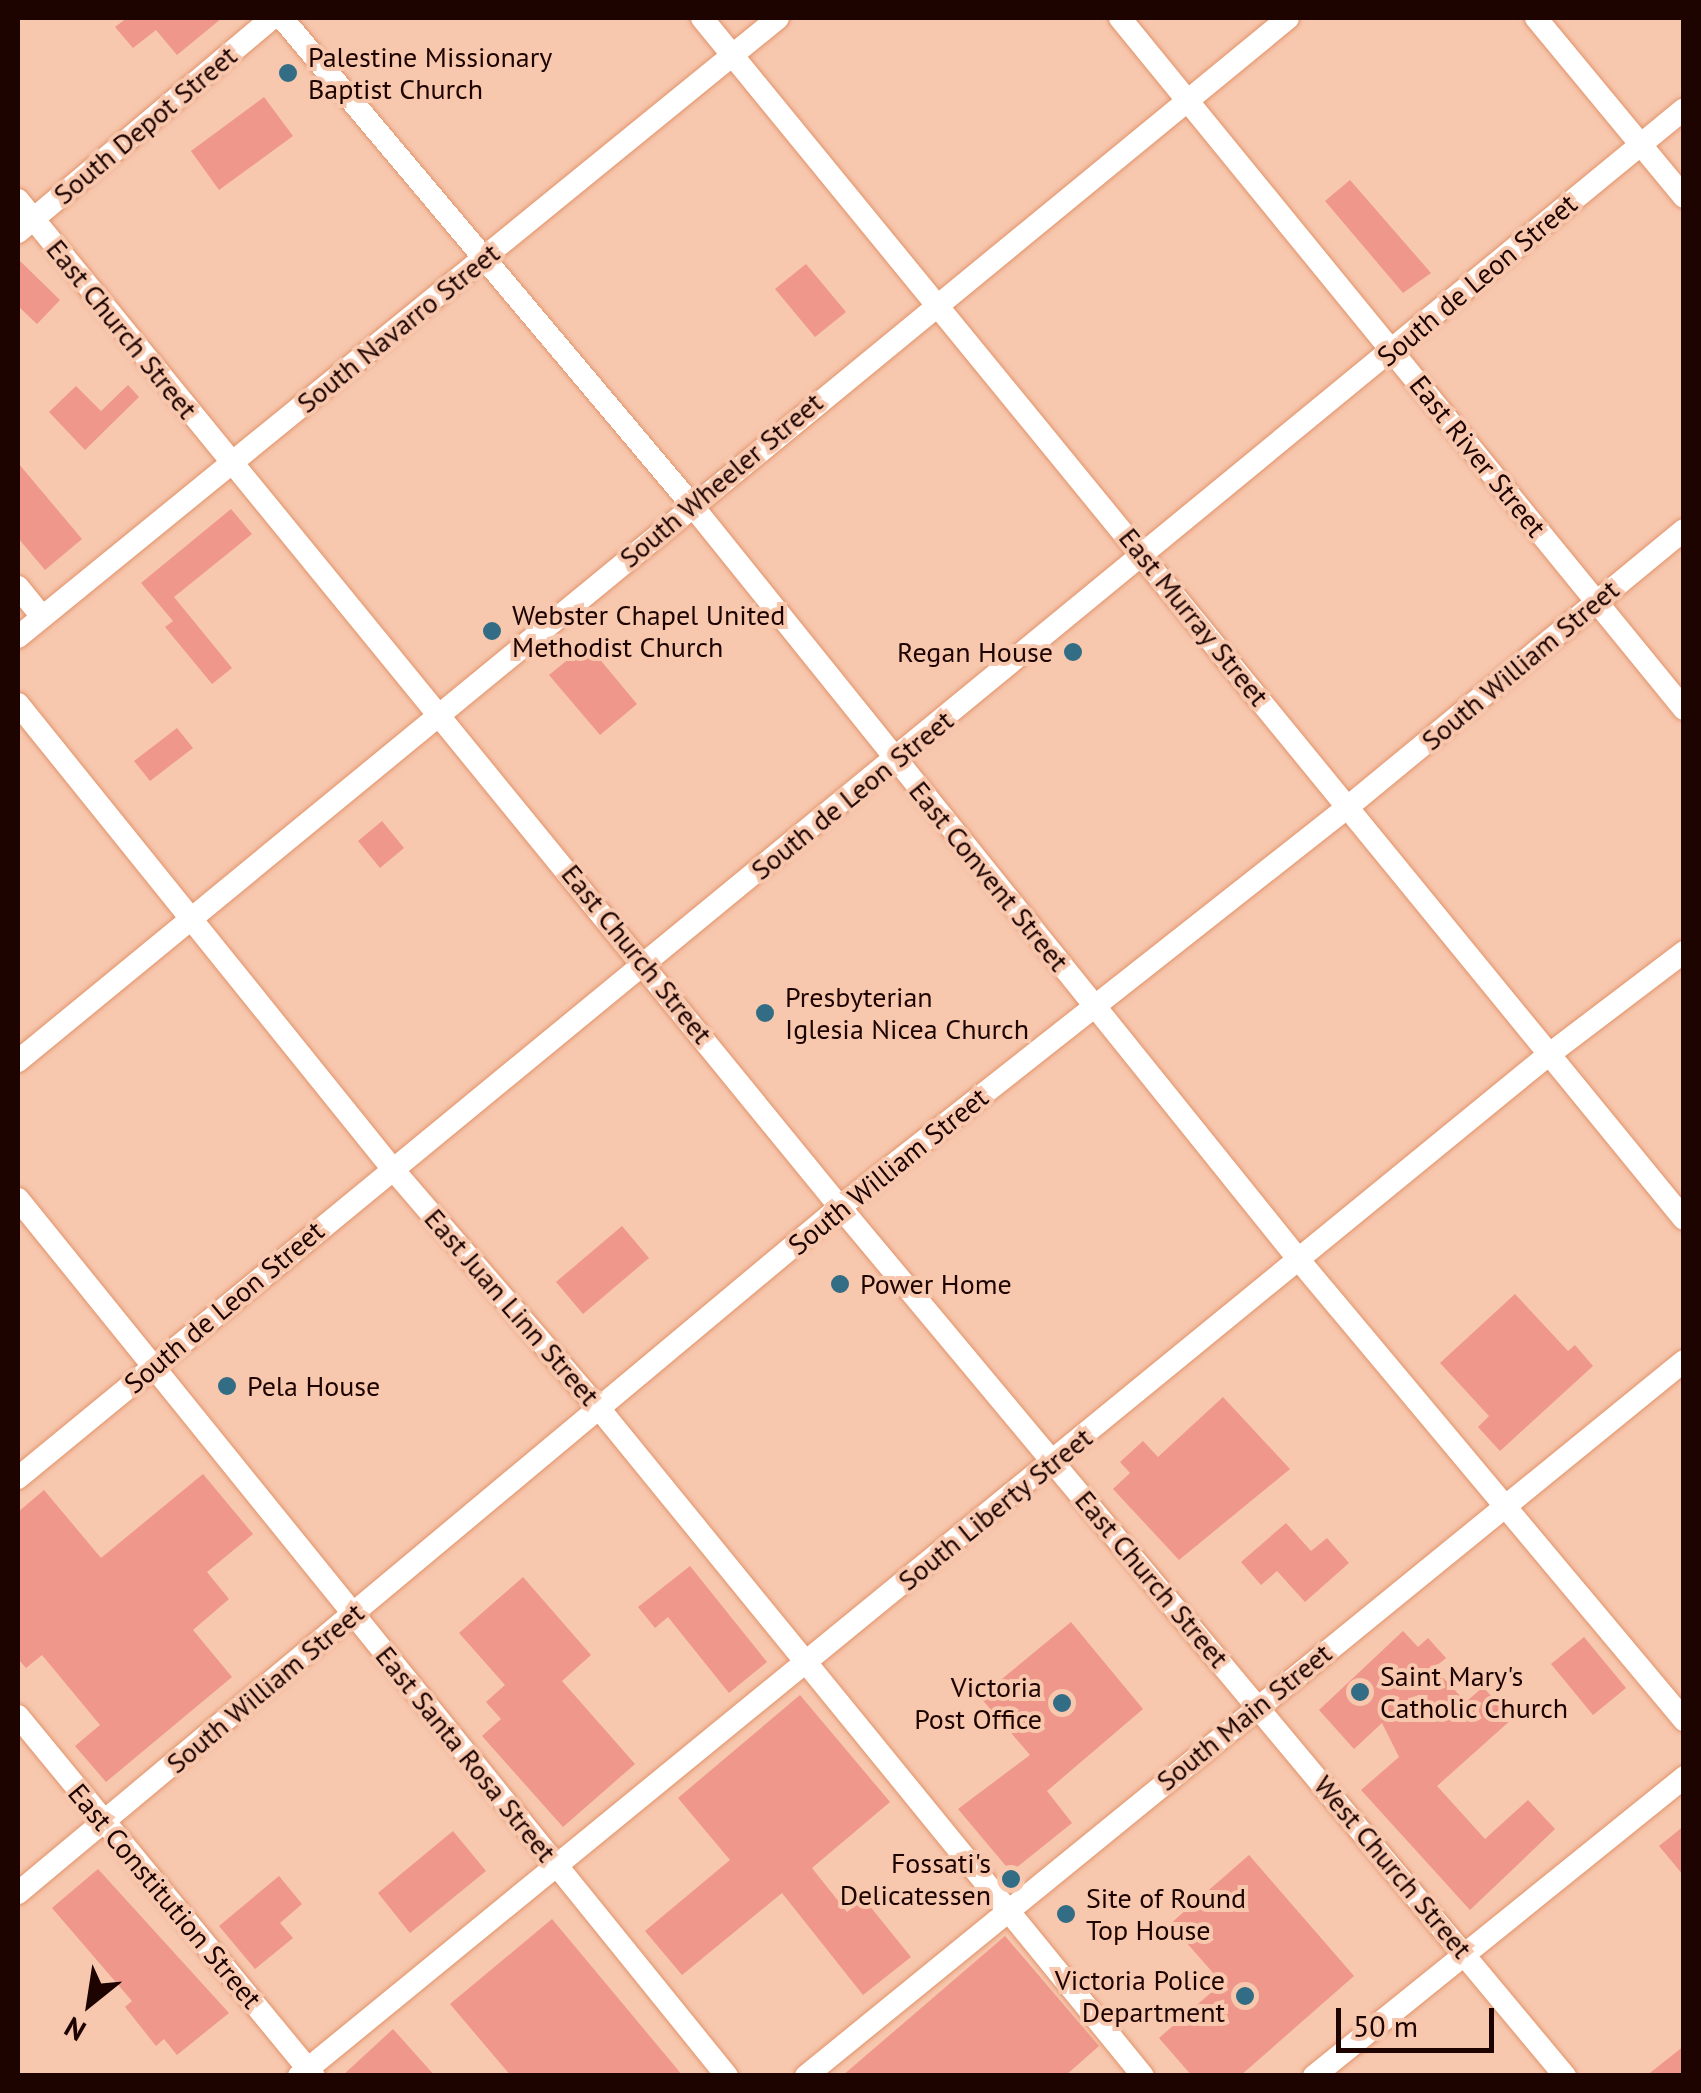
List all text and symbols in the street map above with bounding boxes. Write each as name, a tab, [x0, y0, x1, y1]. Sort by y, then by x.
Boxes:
street label: South Depot Street	[47, 39, 243, 211]
place label: Palestine Missionary Baptist Church	[308, 40, 552, 106]
marker: Palestine Missionary Baptist Church	[277, 62, 299, 84]
street label: South de Leon Street	[1370, 187, 1584, 373]
street label: East Church Street	[40, 233, 204, 425]
street label: South Navarro Street	[290, 236, 506, 420]
street label: East River Street	[1403, 369, 1553, 543]
street label: South Wheeler Street	[613, 385, 829, 575]
street label: East Murray Street	[1112, 521, 1276, 713]
street label: South William Street	[1414, 573, 1626, 757]
place label: Webster Chapel United Methodist Church	[512, 598, 785, 664]
marker: Webster Chapel United Methodist Church	[481, 620, 503, 642]
place label: Regan House	[897, 635, 1053, 669]
marker: Regan House	[1062, 641, 1084, 663]
street label: South de Leon Street	[744, 703, 960, 887]
street label: East Convent Street	[902, 774, 1076, 978]
street label: East Church Street	[555, 858, 719, 1050]
place label: Presbyterian Iglesia Nicea Church	[785, 980, 1029, 1046]
marker: Presbyterian Iglesia Nicea Church	[754, 1002, 776, 1024]
street label: South William Street	[781, 1080, 995, 1262]
street label: East Juan Linn Street	[418, 1202, 606, 1412]
street label: South de Leon Street	[117, 1214, 331, 1400]
place label: Power Home	[860, 1267, 1012, 1301]
marker: Power Home	[829, 1273, 851, 1295]
place label: Pela House	[247, 1369, 380, 1403]
marker: Pela House	[216, 1375, 238, 1397]
street label: South Liberty Street	[891, 1420, 1099, 1598]
street label: East Church Street	[1068, 1484, 1236, 1674]
street label: South William Street	[159, 1596, 371, 1780]
street label: South Main Street	[1150, 1636, 1338, 1798]
street label: East Santa Rosa Street	[369, 1639, 563, 1869]
place label: Saint Mary's Catholic Church	[1380, 1659, 1569, 1725]
place label: Victoria Post Office	[914, 1670, 1042, 1736]
marker: Saint Mary's Catholic Church	[1349, 1681, 1371, 1703]
marker: Victoria Post Office	[1051, 1692, 1073, 1714]
street label: West Church Street	[1307, 1769, 1479, 1965]
street label: East Constitution Street	[61, 1777, 269, 2015]
place label: Fossati's Delicatessen	[840, 1846, 991, 1912]
marker: Fossati's Delicatessen	[1000, 1868, 1022, 1890]
place label: Site of Round Top House	[1086, 1881, 1246, 1947]
marker: Site of Round Top House	[1055, 1903, 1077, 1925]
north arrow	[40, 1953, 140, 2053]
place label: Victoria Police Department	[1055, 1963, 1225, 2029]
marker: Victoria Police Department	[1234, 1985, 1256, 2007]
scale bar	[1341, 1988, 1498, 2050]
text: 50 m	[1353, 2006, 1418, 2045]
text: N	[58, 2009, 92, 2050]

